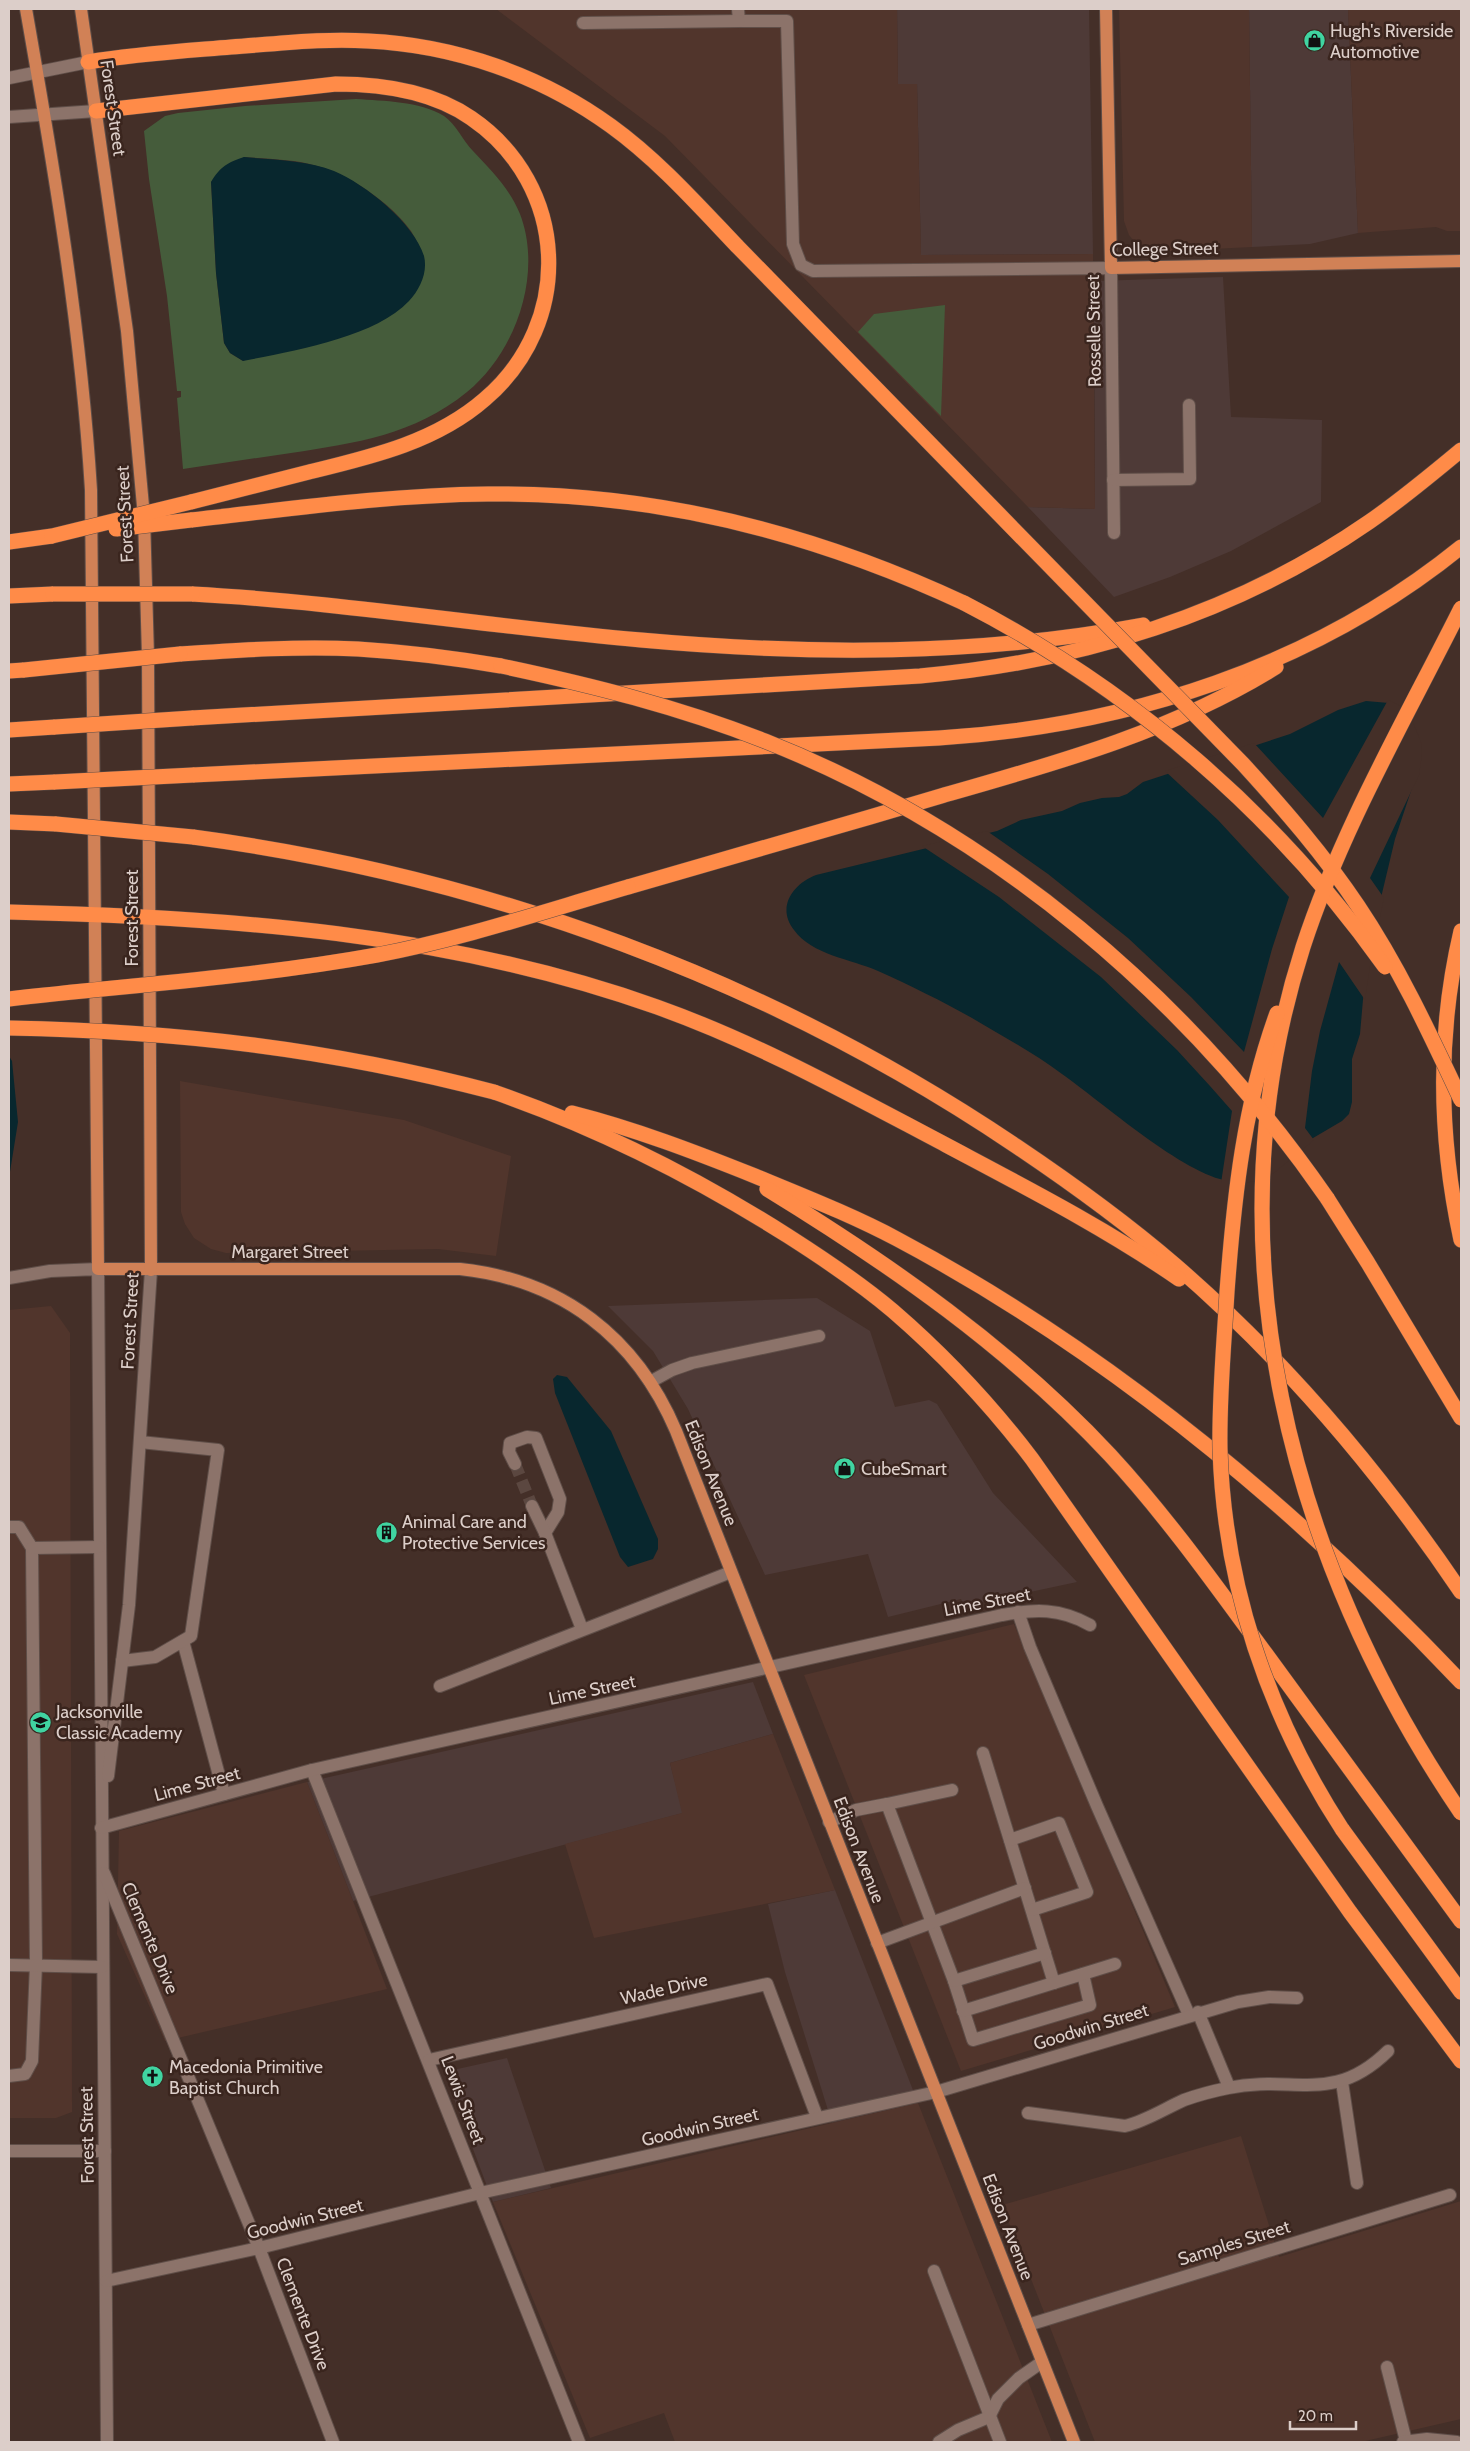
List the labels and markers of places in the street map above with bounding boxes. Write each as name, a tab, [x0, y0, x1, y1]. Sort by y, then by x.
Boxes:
place label: Hugh's Riverside Automotive	[1330, 20, 1453, 63]
shop icon: Hugh's Riverside Automotive	[1302, 29, 1326, 53]
shop icon: CubeSmart	[833, 1457, 857, 1481]
place label: CubeSmart	[861, 1458, 947, 1480]
place label: Animal Care and Protective Services	[402, 1511, 545, 1554]
building icon: Animal Care and Protective Services	[374, 1520, 398, 1544]
place label: Jacksonville Classic Academy	[55, 1701, 182, 1744]
school or university icon: Jacksonville Classic Academy	[28, 1710, 52, 1734]
place label: Macedonia Primitive Baptist Church	[169, 2056, 323, 2099]
church icon: Macedonia Primitive Baptist Church	[141, 2065, 165, 2089]

